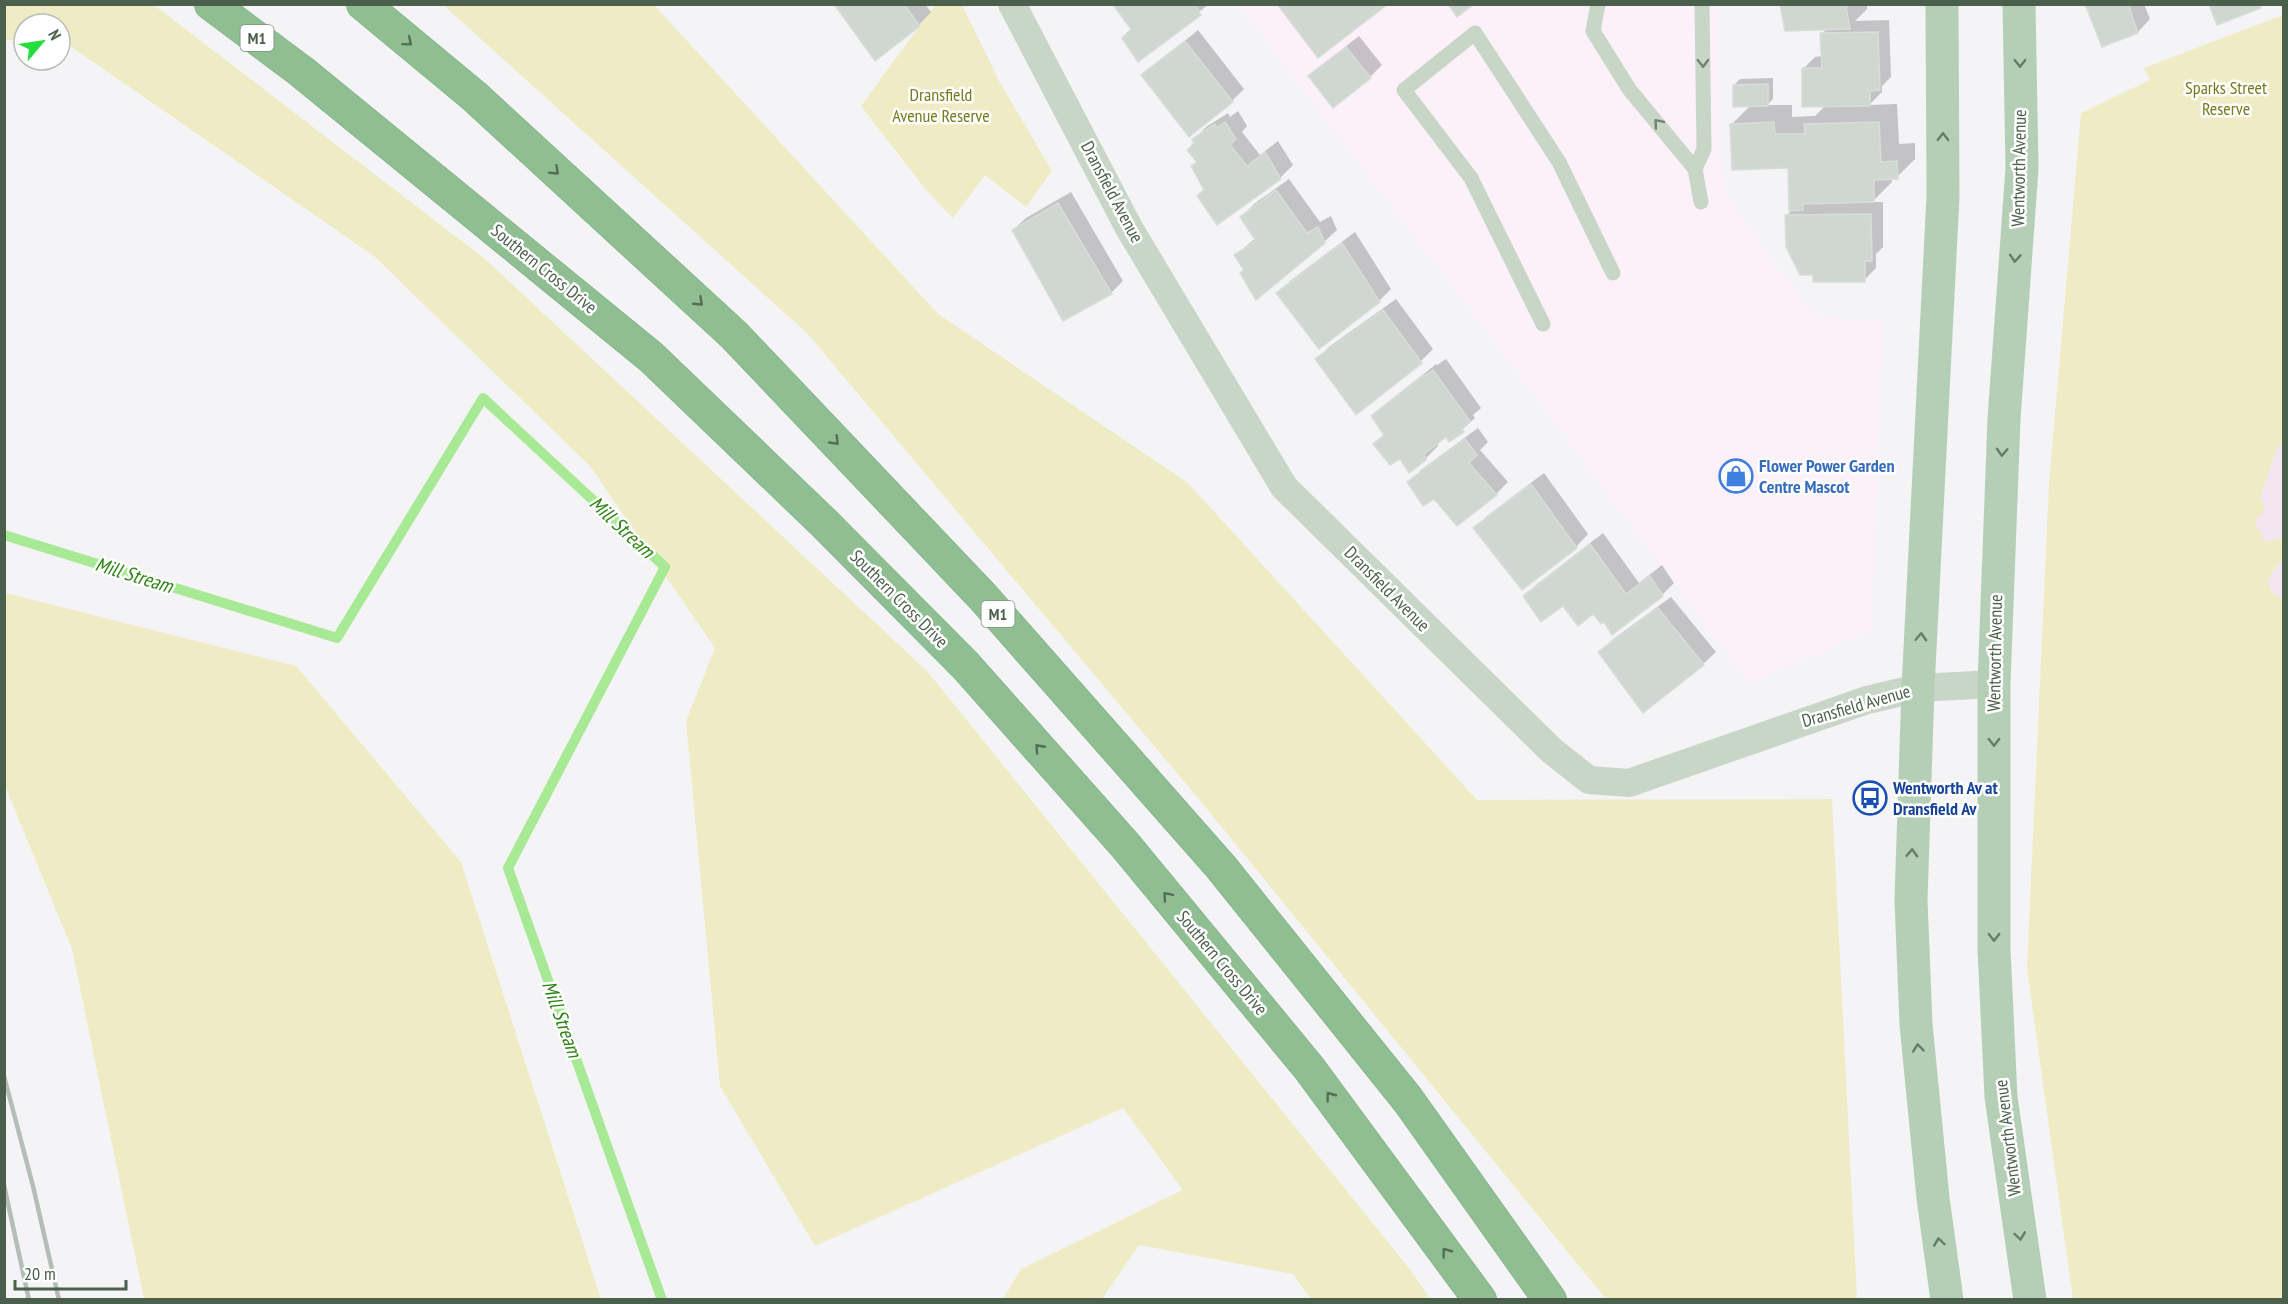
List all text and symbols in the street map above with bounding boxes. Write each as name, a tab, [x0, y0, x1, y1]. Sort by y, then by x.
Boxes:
north arrow	[12, 12, 72, 72]
road number: M1	[240, 25, 274, 51]
text: N	[44, 26, 66, 43]
one-way arrow	[402, 35, 413, 46]
one-way arrow	[1696, 58, 1709, 67]
one-way arrow	[2014, 58, 2026, 67]
park label: Sparks Street Reserve	[2185, 76, 2267, 120]
park label: Dransfield Avenue Reserve	[892, 83, 990, 127]
street label: Wentworth Avenue	[2006, 109, 2031, 227]
one-way arrow	[1654, 119, 1665, 130]
one-way arrow	[1937, 133, 1949, 142]
street label: Dransfield Avenue	[1076, 137, 1149, 246]
one-way arrow	[548, 164, 559, 175]
street label: Southern Cross Drive	[487, 219, 602, 318]
one-way arrow	[2009, 253, 2022, 262]
one-way arrow	[691, 295, 702, 306]
one-way arrow	[828, 435, 839, 445]
one-way arrow	[1996, 448, 2009, 457]
place label: Flower Power Garden Centre Mascot	[1759, 454, 1895, 498]
shop icon: Flower Power Garden Centre Mascot	[1718, 458, 1754, 494]
water label: Mill Stream	[584, 490, 661, 564]
street label: Dransfield Avenue	[1340, 541, 1435, 636]
street label: Southern Cross Drive	[845, 545, 953, 653]
water label: Mill Stream	[92, 551, 177, 599]
street label: Wentworth Avenue	[1982, 594, 2007, 712]
road number: M1	[982, 601, 1014, 627]
one-way arrow	[1914, 633, 1927, 642]
street label: Dransfield Avenue	[1799, 679, 1913, 732]
one-way arrow	[1988, 738, 2000, 747]
one-way arrow	[1035, 745, 1046, 755]
place label: Wentworth Av at Dransfield Av	[1892, 776, 1999, 820]
bus stop icon: Wentworth Av at Dransfield Av	[1852, 780, 1888, 816]
one-way arrow	[1906, 849, 1919, 858]
one-way arrow	[1163, 892, 1174, 903]
street label: Southern Cross Drive	[1172, 906, 1273, 1020]
one-way arrow	[1988, 933, 2000, 942]
water label: Mill Stream	[536, 977, 588, 1062]
one-way arrow	[1912, 1043, 1925, 1052]
street label: Wentworth Avenue	[1989, 1079, 2026, 1198]
one-way arrow	[1326, 1091, 1337, 1102]
one-way arrow	[2013, 1231, 2025, 1240]
one-way arrow	[1934, 1237, 1946, 1246]
one-way arrow	[1442, 1248, 1453, 1259]
scale bar	[15, 1253, 126, 1291]
text: 20 m	[24, 1262, 56, 1285]

